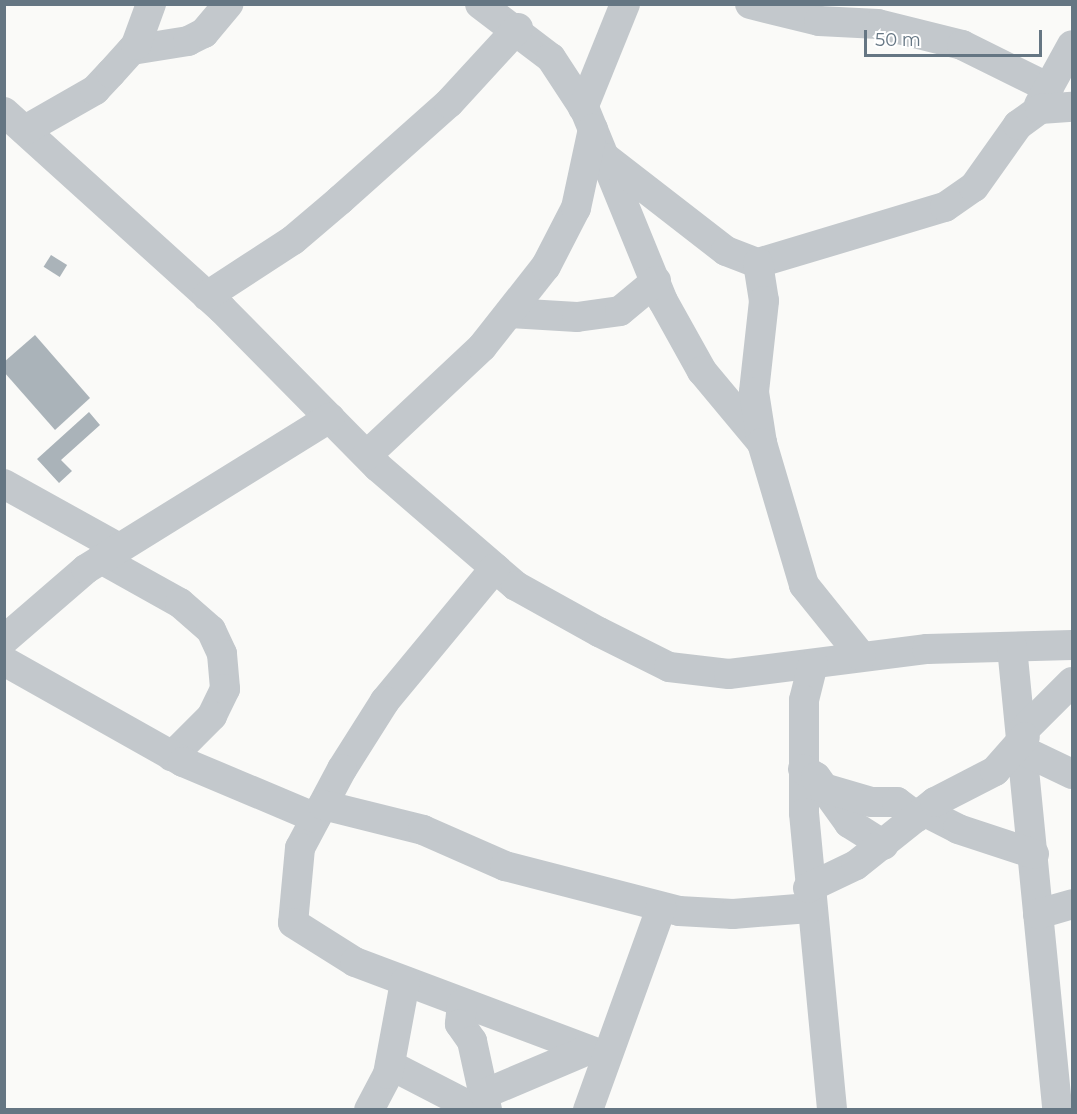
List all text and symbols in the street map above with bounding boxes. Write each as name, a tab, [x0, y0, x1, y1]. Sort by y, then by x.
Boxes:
scale bar	[867, 18, 1046, 56]
text: 50 m	[875, 29, 921, 51]

